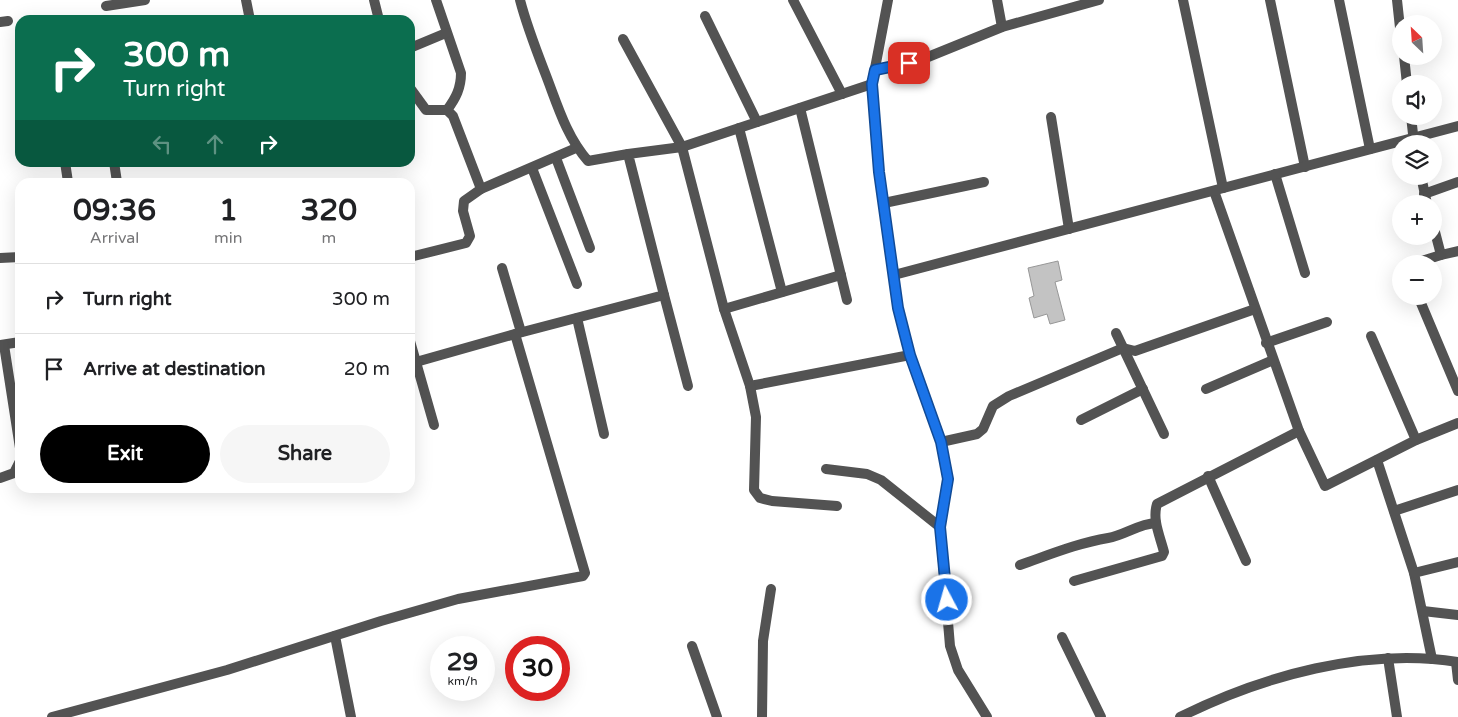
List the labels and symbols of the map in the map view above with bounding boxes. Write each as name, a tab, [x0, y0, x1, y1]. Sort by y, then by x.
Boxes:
north arrow	[1392, 15, 1442, 65]
pin	[888, 42, 930, 84]
position arrow	[920, 573, 972, 625]
speed limit sign: 30	[505, 636, 570, 701]

